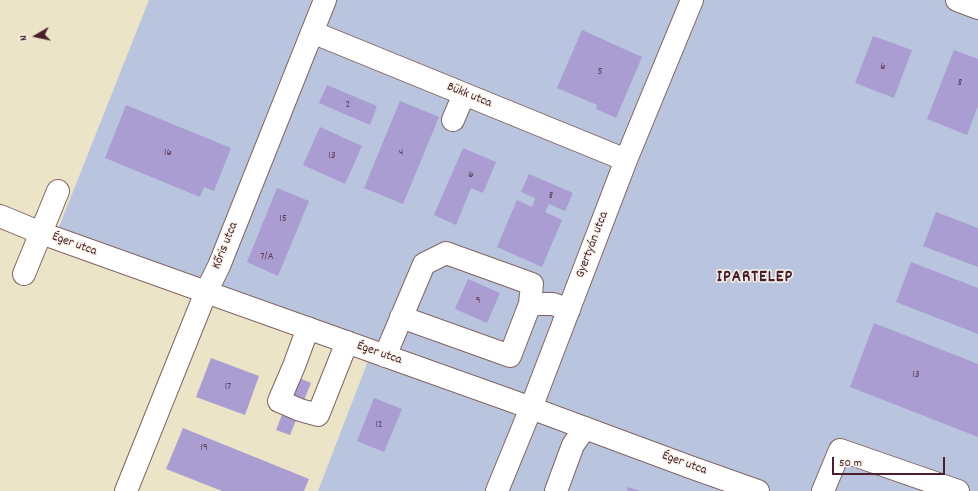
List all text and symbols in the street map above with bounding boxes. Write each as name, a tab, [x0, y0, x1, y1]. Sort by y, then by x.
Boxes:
north arrow	[16, 16, 56, 56]
text: N	[16, 34, 32, 42]
house number: 6	[880, 60, 886, 74]
house number: 5	[597, 65, 603, 79]
house number: 8	[958, 76, 962, 90]
street label: Bükk utca	[444, 80, 494, 112]
house number: 2	[346, 98, 350, 112]
house number: 16	[164, 146, 172, 160]
house number: 4	[399, 146, 403, 160]
house number: 13	[328, 149, 336, 163]
house number: 6	[468, 168, 474, 182]
house number: 8	[549, 189, 553, 203]
street label: Gyertyán utca	[573, 210, 613, 280]
house number: 15	[279, 212, 287, 226]
street label: Kőris utca	[210, 220, 242, 272]
street label: Éger utca	[49, 230, 99, 260]
house number: 7/A	[260, 250, 274, 264]
district label: IPARTELEP	[717, 269, 793, 289]
house number: 9	[475, 294, 481, 308]
street label: Éger utca	[354, 339, 404, 369]
house number: 13	[912, 368, 920, 382]
house number: 17	[225, 380, 231, 394]
house number: 12	[375, 418, 383, 432]
house number: 19	[200, 441, 208, 455]
street label: Éger utca	[659, 449, 709, 479]
scale bar	[834, 449, 947, 475]
text: 50 m	[839, 455, 862, 472]

